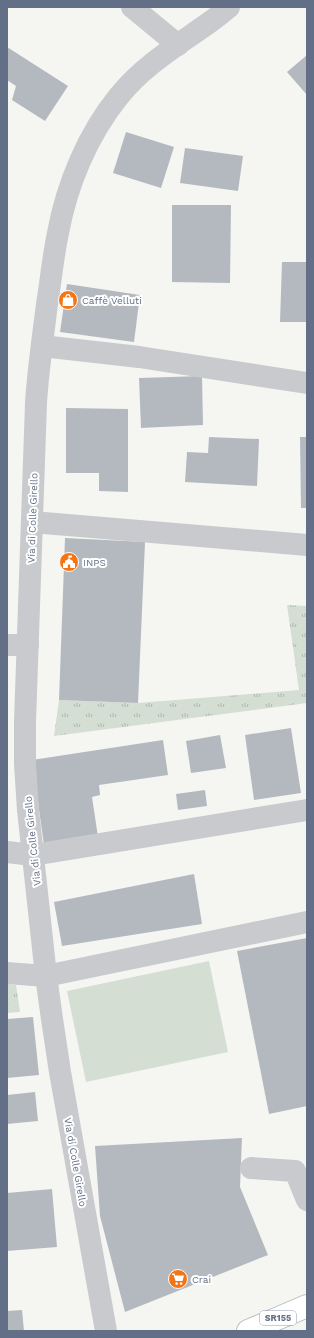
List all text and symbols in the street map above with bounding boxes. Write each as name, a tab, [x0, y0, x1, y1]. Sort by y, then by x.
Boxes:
shop icon: Caffè Velluti	[57, 289, 79, 311]
place label: Caffè Velluti	[82, 295, 142, 306]
street label: Via di Colle Girello	[25, 473, 40, 563]
public building icon: INPS	[58, 551, 80, 573]
place label: INPS	[83, 557, 106, 568]
street label: Via di Colle Girello	[22, 796, 43, 886]
street label: Via di Colle Girello	[62, 1117, 89, 1207]
supermarket icon: Crai	[167, 1268, 189, 1290]
place label: Crai	[192, 1274, 211, 1285]
road number: SR155	[260, 1311, 296, 1325]

